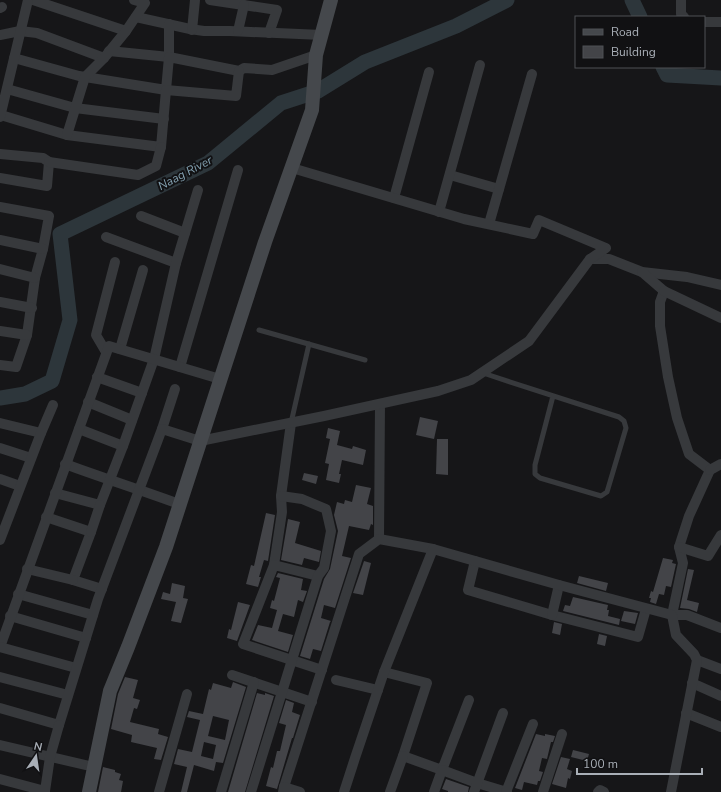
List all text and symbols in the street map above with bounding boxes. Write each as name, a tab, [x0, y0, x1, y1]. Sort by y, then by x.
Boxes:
legend	[575, 16, 705, 68]
text: Road	[611, 24, 639, 40]
text: Building	[611, 44, 656, 60]
water label: Naag River	[155, 152, 216, 194]
north arrow	[16, 736, 56, 776]
text: N	[32, 739, 44, 755]
scale bar	[577, 750, 702, 776]
text: 100 m	[583, 756, 618, 772]

